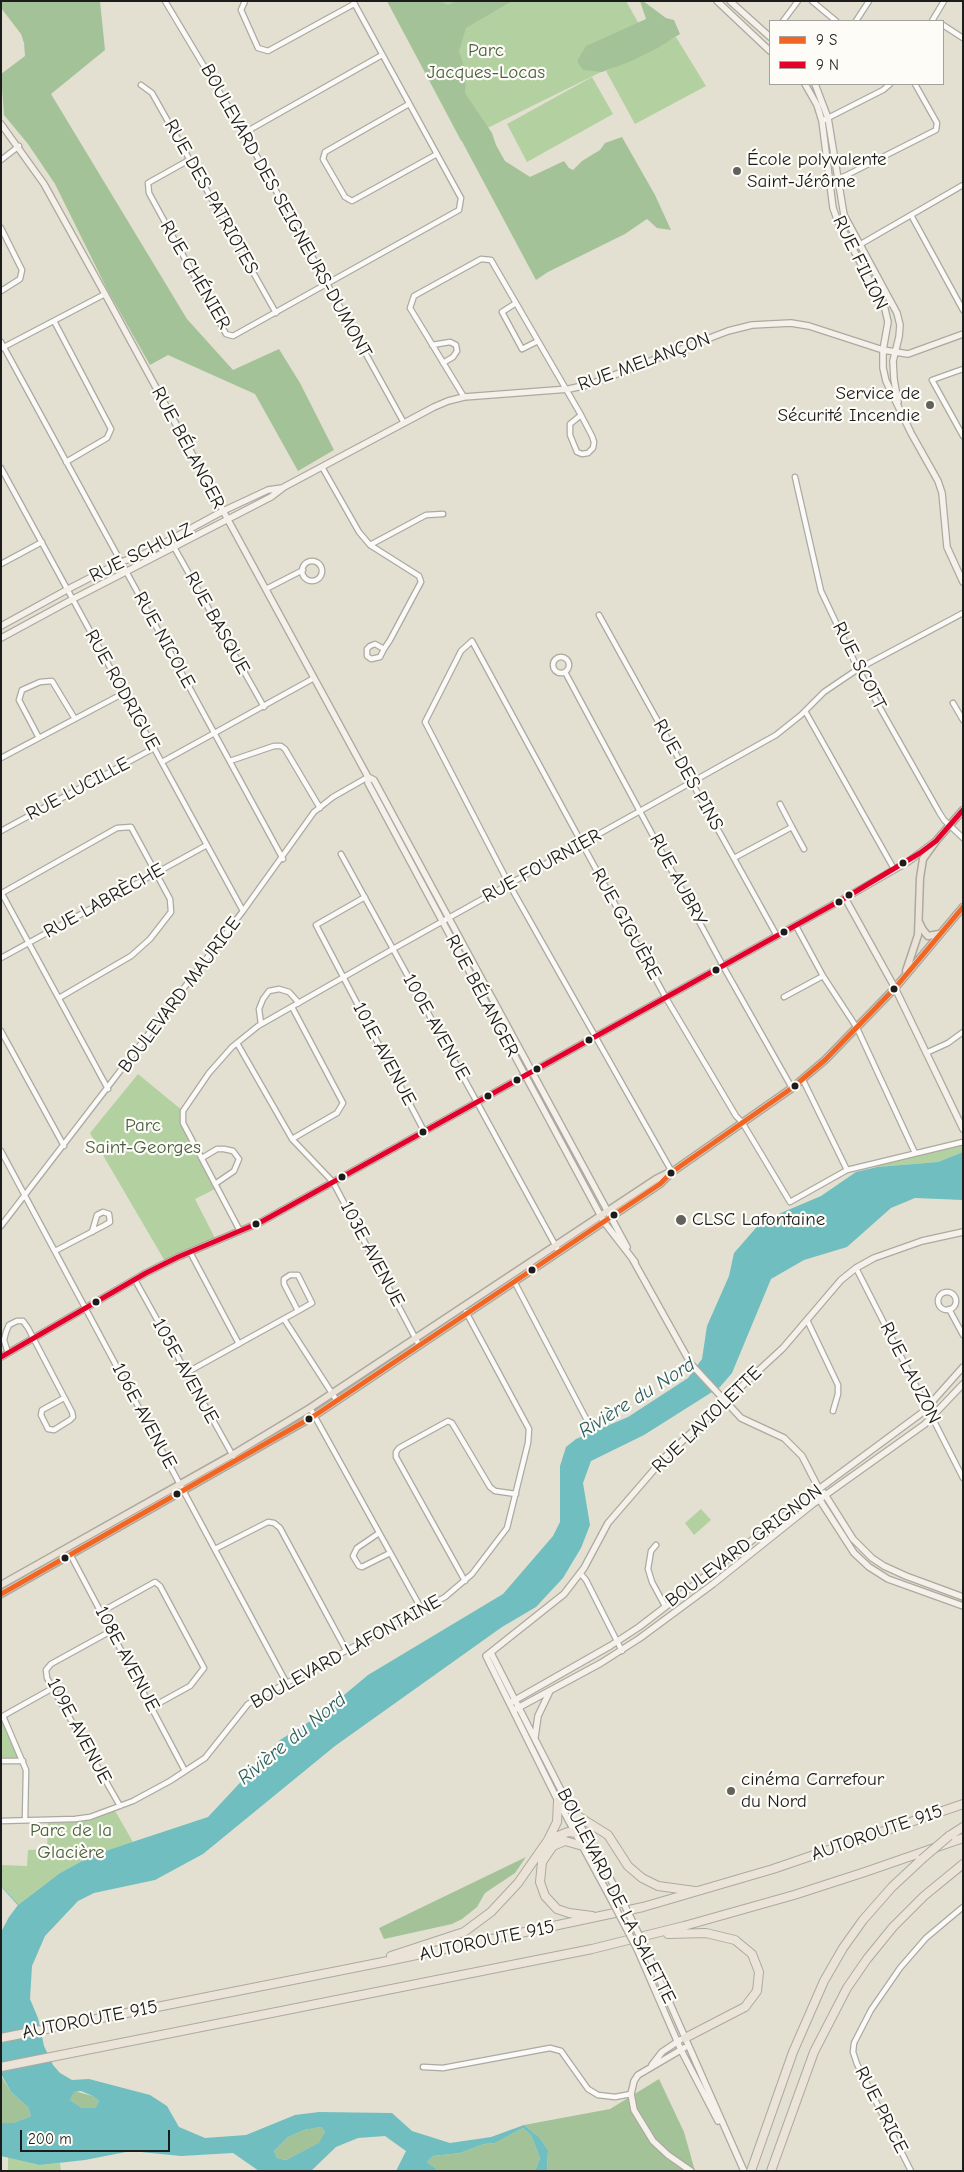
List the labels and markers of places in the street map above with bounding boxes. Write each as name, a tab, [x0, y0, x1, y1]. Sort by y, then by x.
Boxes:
place label: École polyvalente Saint-Jérôme	[747, 149, 886, 193]
marker: École polyvalente Saint-Jérôme	[731, 165, 743, 177]
place label: Service de Sécurité Incendie	[777, 383, 920, 427]
marker: Service de Sécurité Incendie	[924, 399, 936, 411]
unlabelled marker	[898, 858, 908, 868]
unlabelled marker	[844, 890, 854, 900]
unlabelled marker	[834, 897, 844, 907]
unlabelled marker	[779, 927, 789, 937]
unlabelled marker	[711, 965, 721, 975]
unlabelled marker	[889, 984, 899, 994]
unlabelled marker	[584, 1035, 594, 1045]
unlabelled marker	[532, 1064, 542, 1074]
unlabelled marker	[512, 1075, 522, 1085]
unlabelled marker	[790, 1081, 800, 1091]
unlabelled marker	[483, 1091, 493, 1101]
unlabelled marker	[418, 1127, 428, 1137]
unlabelled marker	[666, 1168, 676, 1178]
unlabelled marker	[337, 1172, 347, 1182]
place label: CLSC Lafontaine	[692, 1209, 825, 1231]
unlabelled marker	[609, 1210, 619, 1220]
marker: CLSC Lafontaine	[674, 1213, 688, 1227]
unlabelled marker	[251, 1219, 261, 1229]
unlabelled marker	[527, 1265, 537, 1275]
unlabelled marker	[91, 1297, 101, 1307]
unlabelled marker	[304, 1414, 314, 1424]
unlabelled marker	[172, 1489, 182, 1499]
unlabelled marker	[60, 1553, 70, 1563]
place label: cinéma Carrefour du Nord	[741, 1769, 884, 1813]
marker: cinéma Carrefour du Nord	[725, 1785, 737, 1797]

